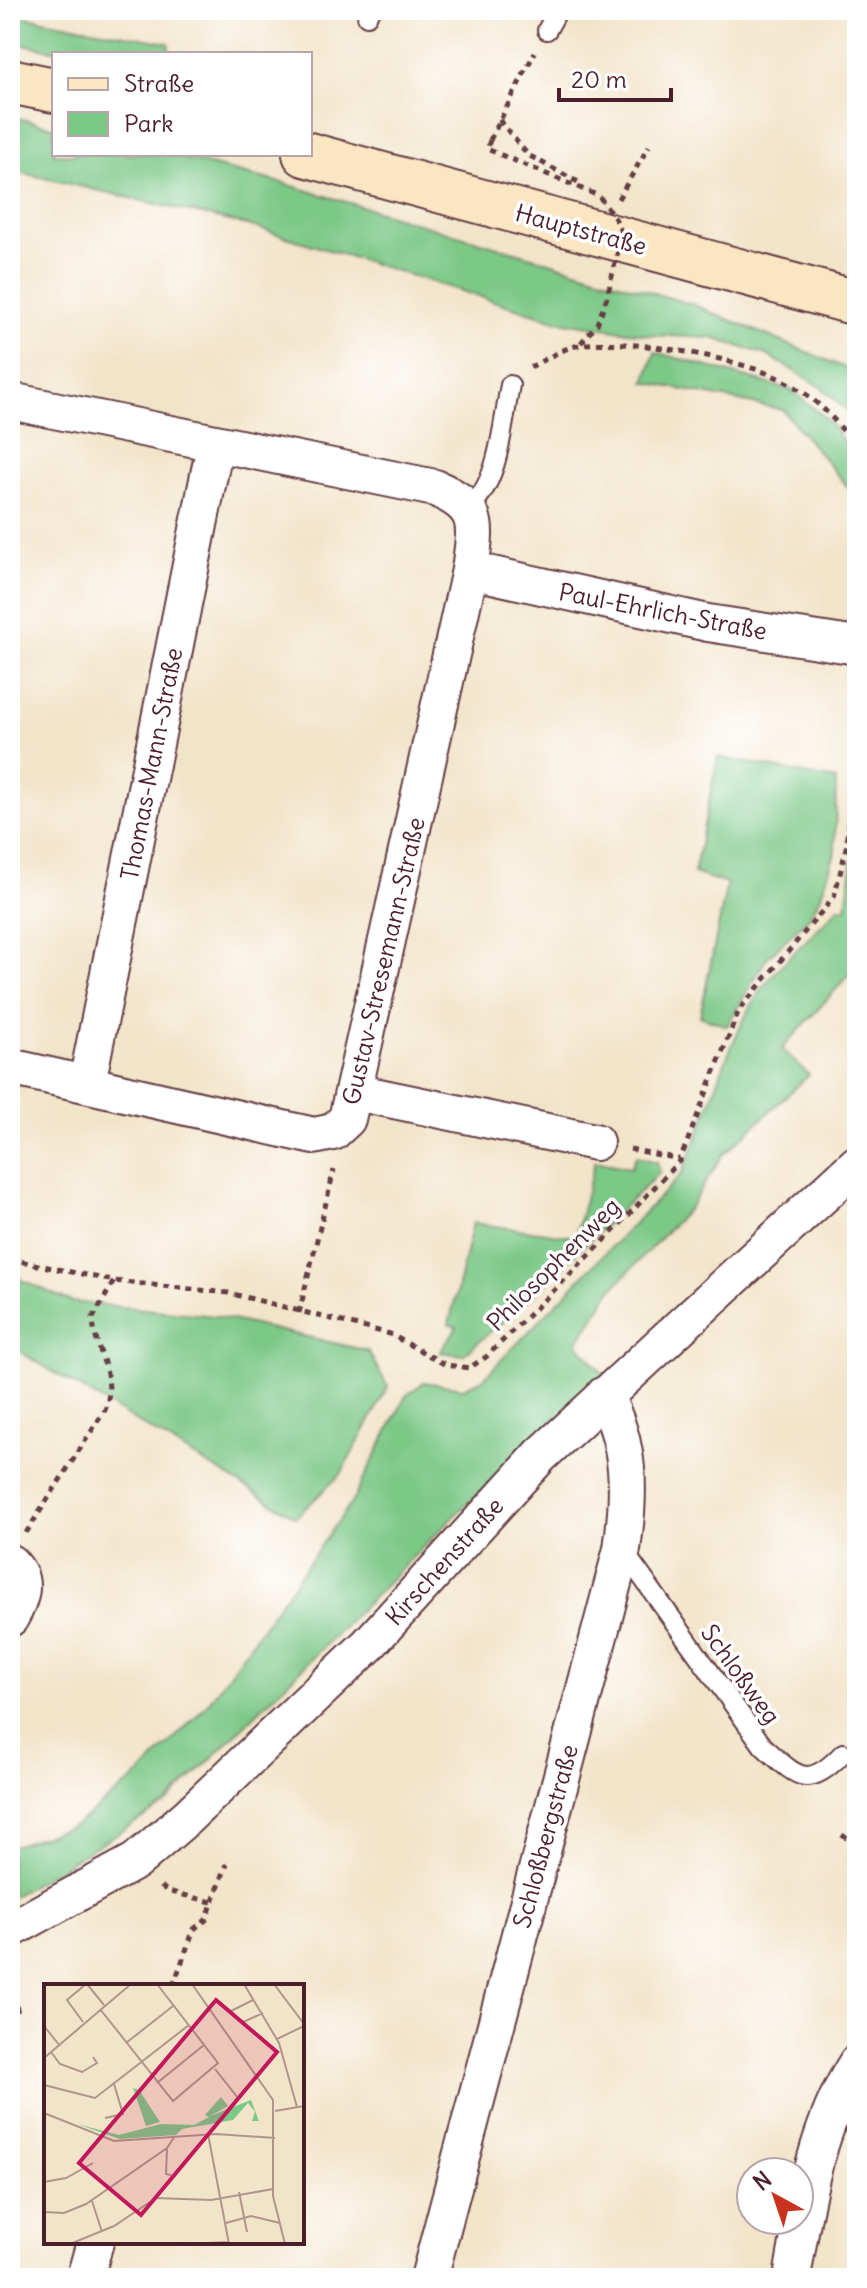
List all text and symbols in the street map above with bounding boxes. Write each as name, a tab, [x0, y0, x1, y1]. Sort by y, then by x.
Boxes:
legend	[52, 52, 312, 156]
scale bar	[559, 52, 671, 102]
text: 20 m	[571, 64, 627, 94]
text: Straße	[124, 68, 194, 98]
text: Park	[124, 108, 174, 138]
street label: Hauptstraße	[512, 197, 650, 261]
street label: Paul-Ehrlich-Straße	[556, 576, 770, 646]
street label: Thomas-Mann-Straße	[114, 645, 188, 883]
street label: Gustav-Stresemann-Straße	[335, 814, 431, 1108]
street label: Philosophenweg	[480, 1191, 626, 1337]
street label: Kirschenstraße	[379, 1491, 509, 1631]
street label: Schloßweg	[695, 1618, 787, 1730]
street label: Schloßbergstraße	[506, 1741, 584, 1931]
inset map	[44, 1984, 304, 2244]
north arrow	[735, 2156, 815, 2236]
text: N	[747, 2165, 777, 2196]

